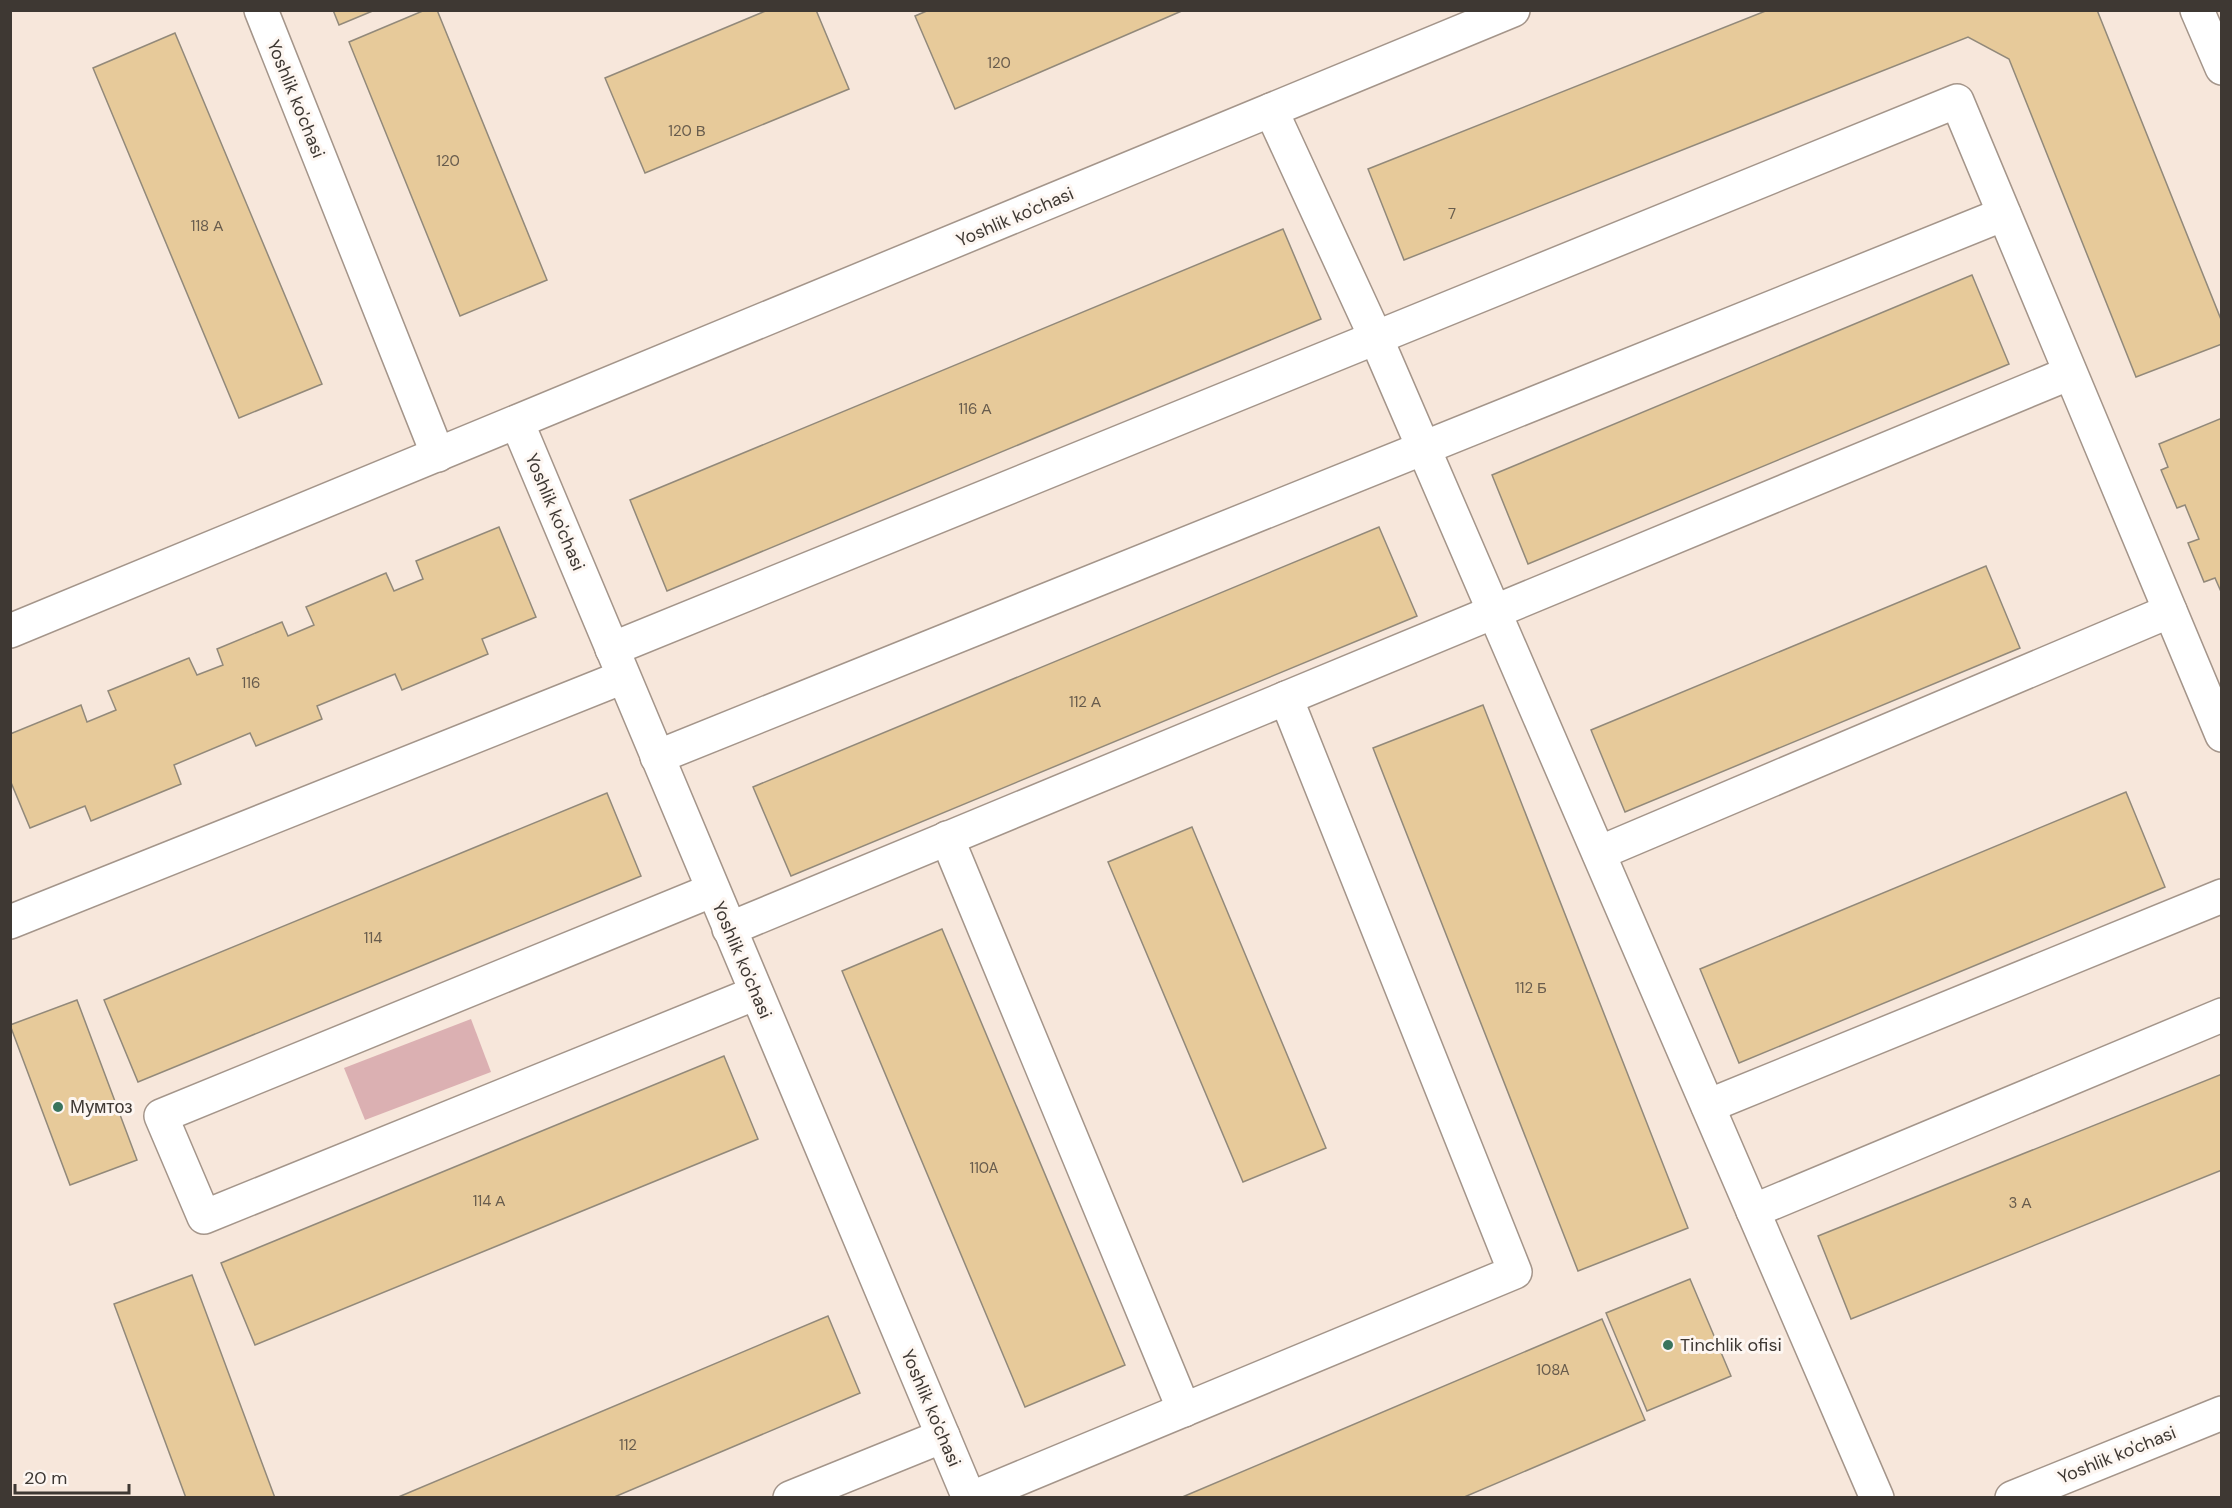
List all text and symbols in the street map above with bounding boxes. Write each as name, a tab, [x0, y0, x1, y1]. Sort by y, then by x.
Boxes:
street label: Yoshlik ko'chasi	[261, 36, 331, 162]
house number: 120	[987, 53, 1011, 73]
house number: 120 В	[668, 121, 706, 141]
house number: 120	[436, 151, 460, 171]
street label: Yoshlik ko'chasi	[953, 181, 1077, 253]
house number: 7	[1448, 204, 1456, 224]
house number: 118 А	[191, 216, 223, 236]
house number: 116 А	[959, 399, 991, 419]
street label: Yoshlik ko'chasi	[519, 450, 591, 574]
house number: 116	[242, 673, 260, 693]
house number: 112 А	[1069, 692, 1101, 712]
street label: Yoshlik ko'chasi	[706, 898, 778, 1022]
house number: 114	[364, 928, 382, 948]
house number: 112 Б	[1515, 978, 1547, 998]
place label: Мумтоз	[70, 1095, 132, 1119]
marker: Мумтоз	[51, 1100, 65, 1114]
house number: 110A	[970, 1158, 999, 1178]
house number: 114 А	[473, 1191, 505, 1211]
house number: 3 А	[2009, 1193, 2031, 1213]
place label: Tinchlik ofisi	[1680, 1333, 1782, 1357]
marker: Tinchlik ofisi	[1661, 1338, 1675, 1352]
street label: Yoshlik ko'chasi	[895, 1346, 967, 1470]
house number: 108A	[1536, 1360, 1570, 1380]
street label: Yoshlik ko'chasi	[2054, 1420, 2180, 1490]
house number: 112	[619, 1435, 637, 1455]
scale bar	[15, 1457, 129, 1495]
text: 20 m	[24, 1466, 67, 1490]

